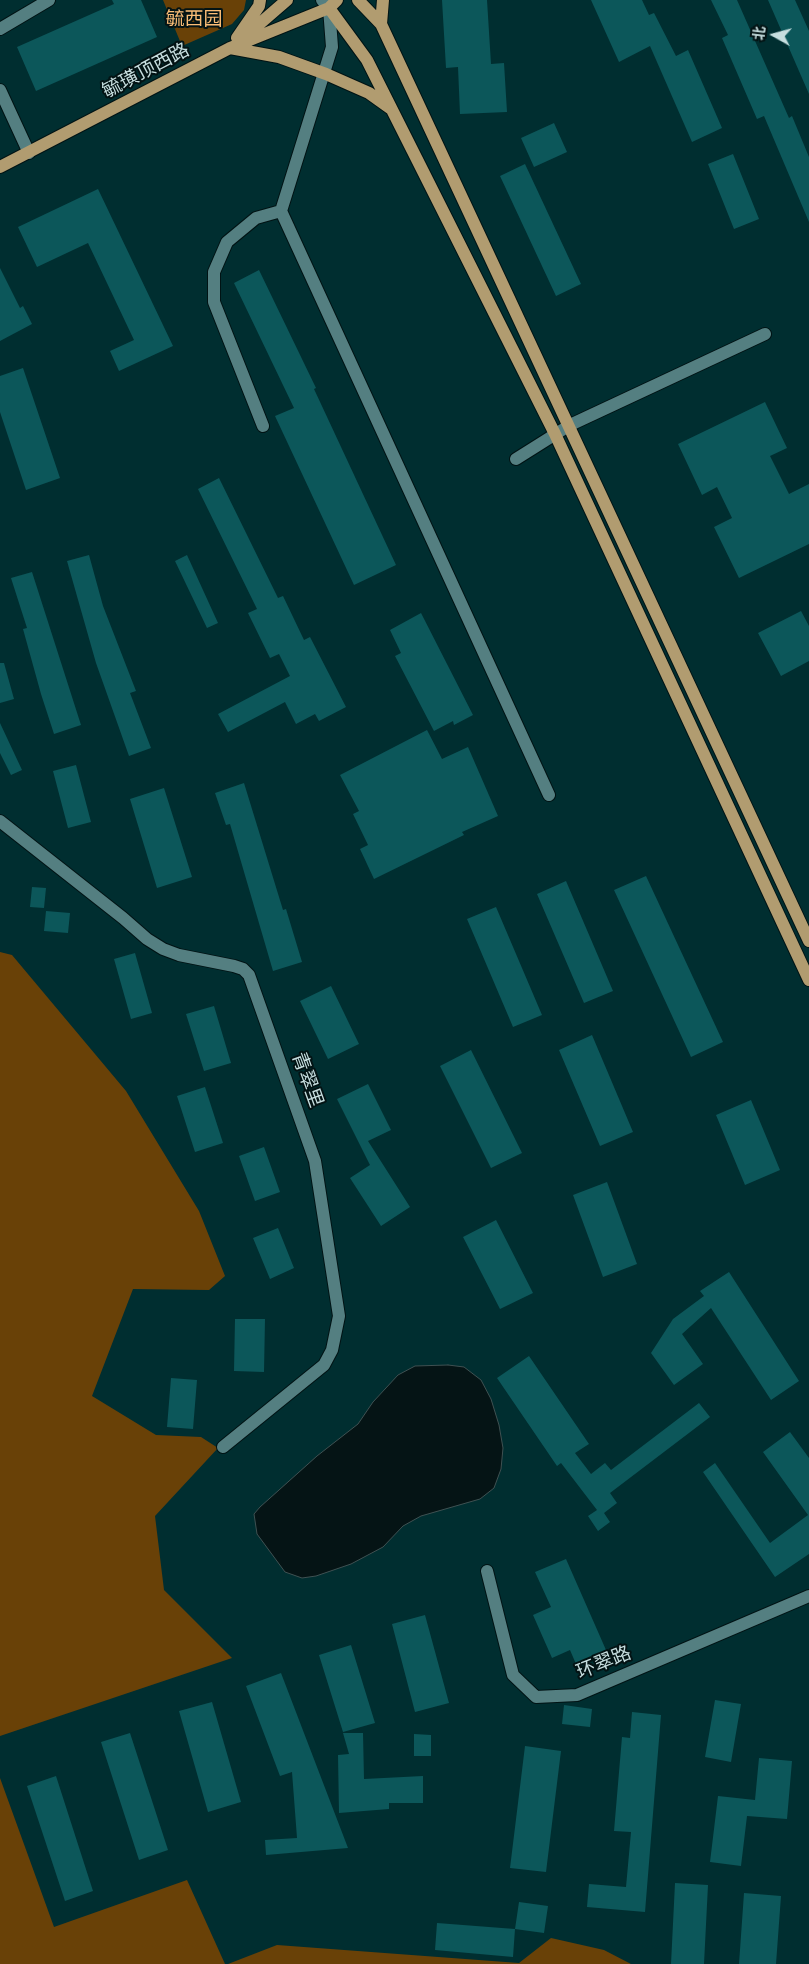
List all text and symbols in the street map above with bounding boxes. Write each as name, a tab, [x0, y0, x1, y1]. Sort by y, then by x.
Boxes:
park label: 毓西园	[166, 9, 222, 31]
north arrow	[749, 10, 799, 60]
text: 北	[749, 25, 769, 41]
street label: 毓璜顶西路	[99, 39, 193, 103]
street label: 青翠里	[287, 1049, 327, 1111]
street label: 环翠路	[573, 1642, 635, 1684]

